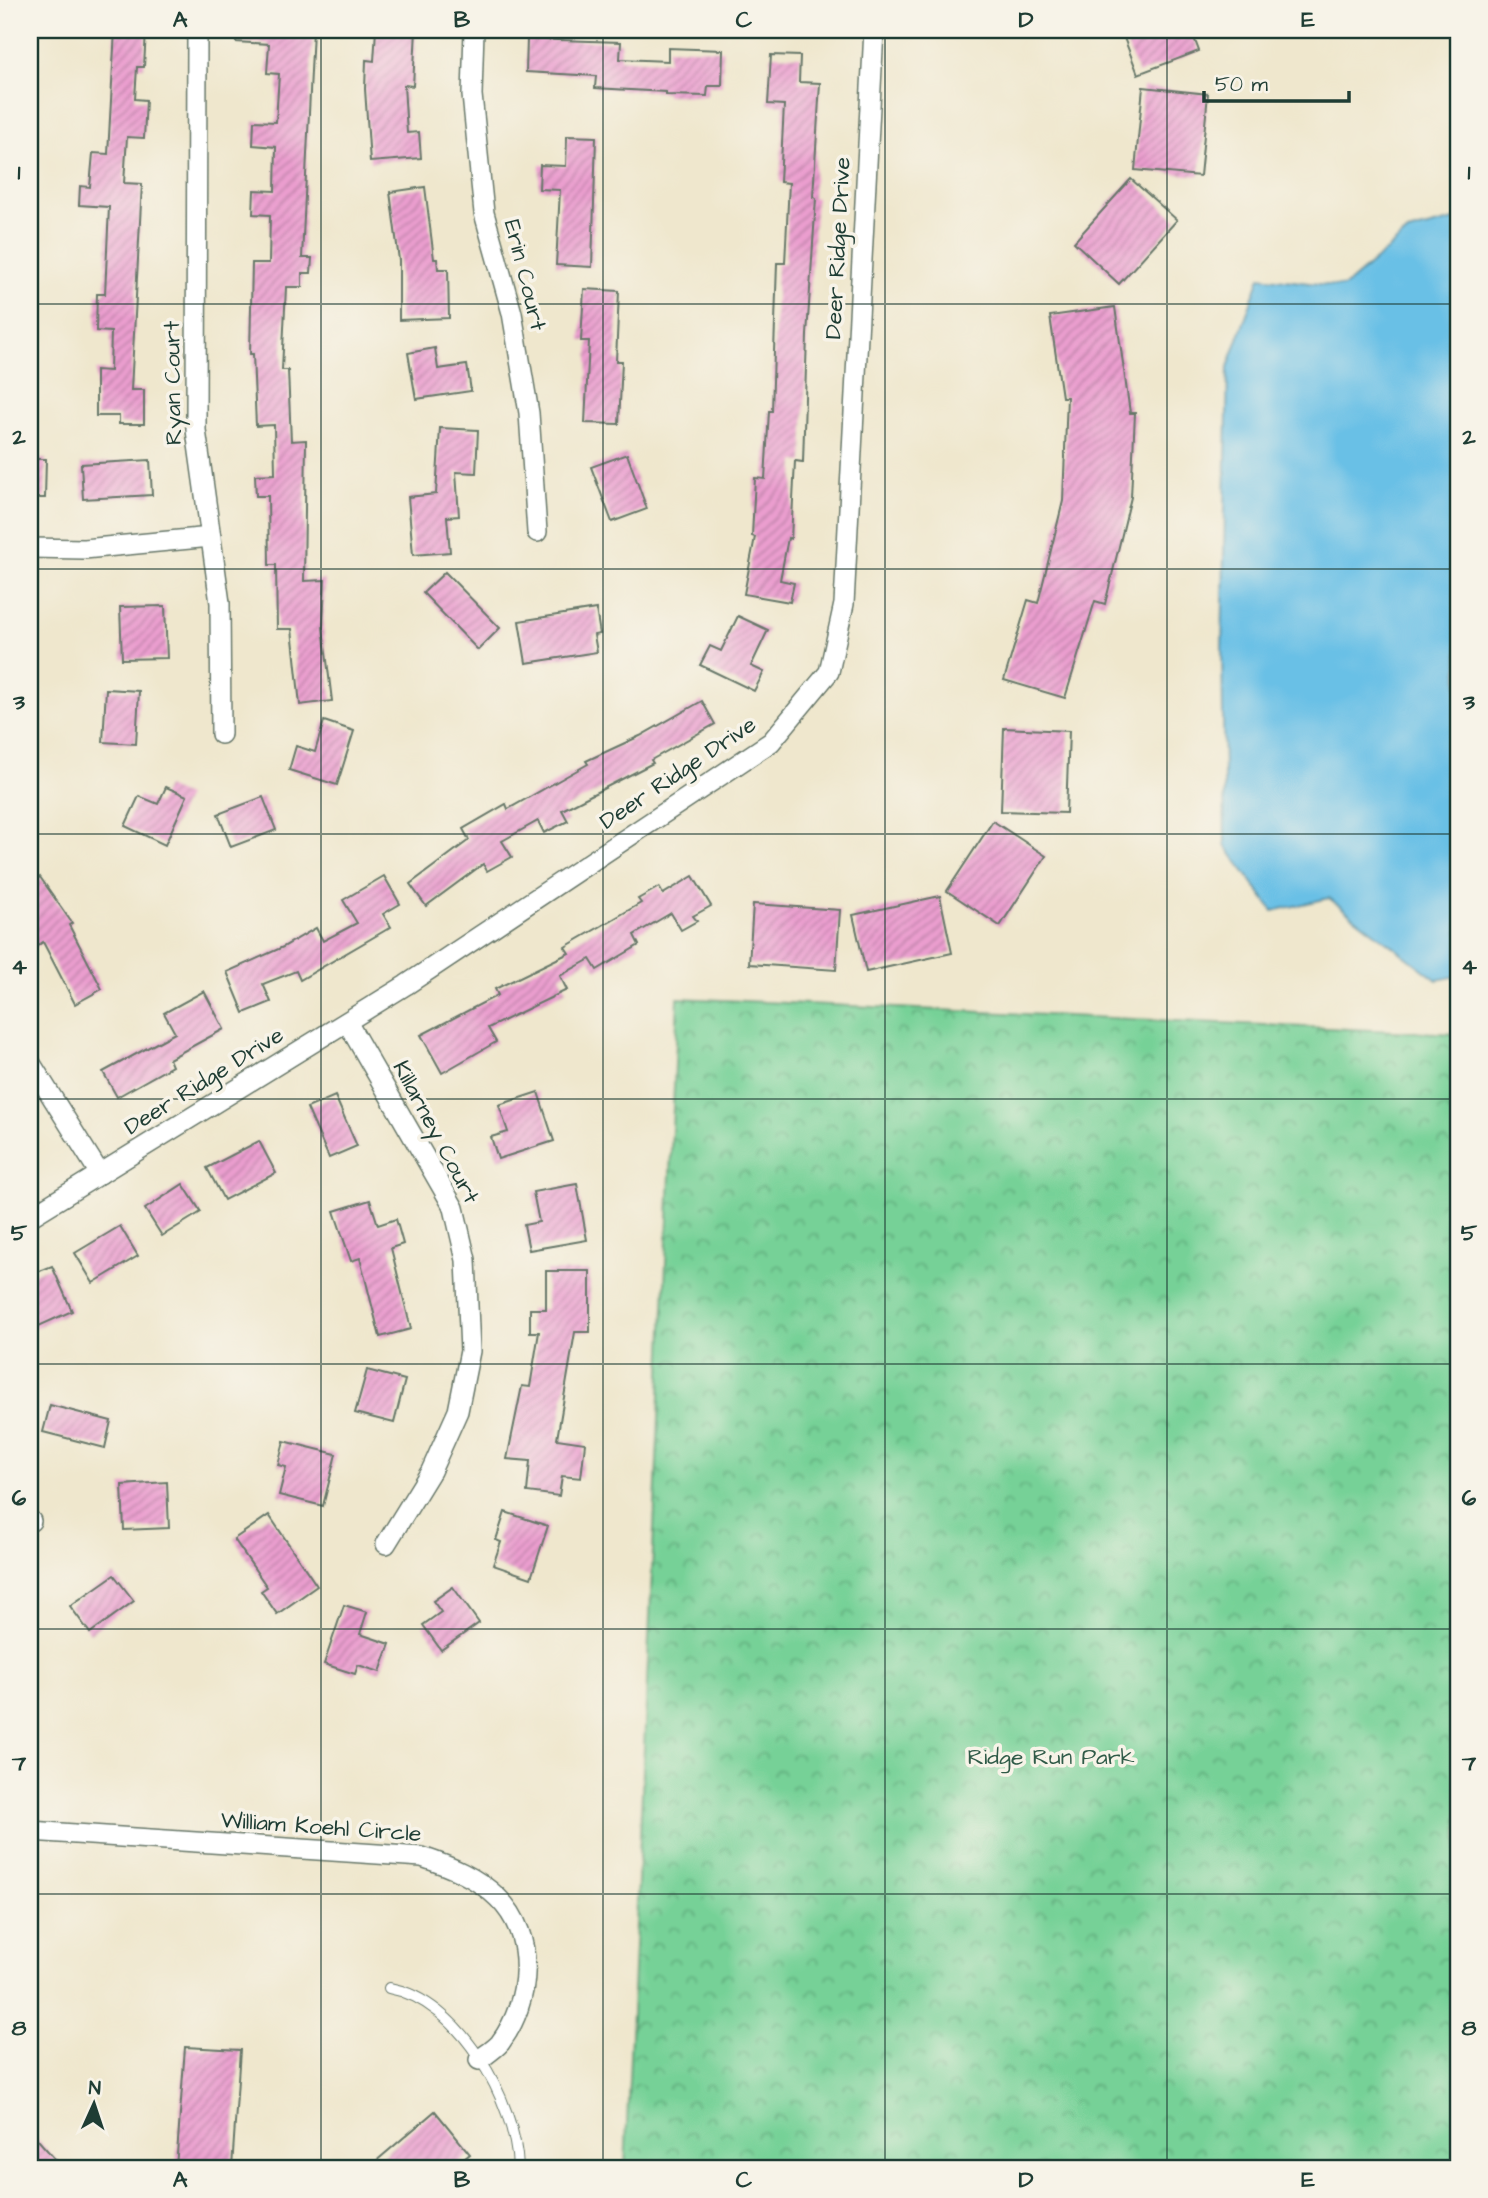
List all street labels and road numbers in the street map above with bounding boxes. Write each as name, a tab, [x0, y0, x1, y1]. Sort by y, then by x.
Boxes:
street label: Deer Ridge Drive	[817, 156, 860, 340]
street label: Erin Court	[496, 216, 554, 335]
street label: Ryan Court	[156, 320, 191, 445]
street label: Deer Ridge Drive	[593, 709, 763, 838]
street label: Deer Ridge Drive	[118, 1019, 290, 1144]
street label: Killarney Court	[384, 1055, 487, 1210]
street label: William Koehl Circle	[220, 1804, 422, 1850]

